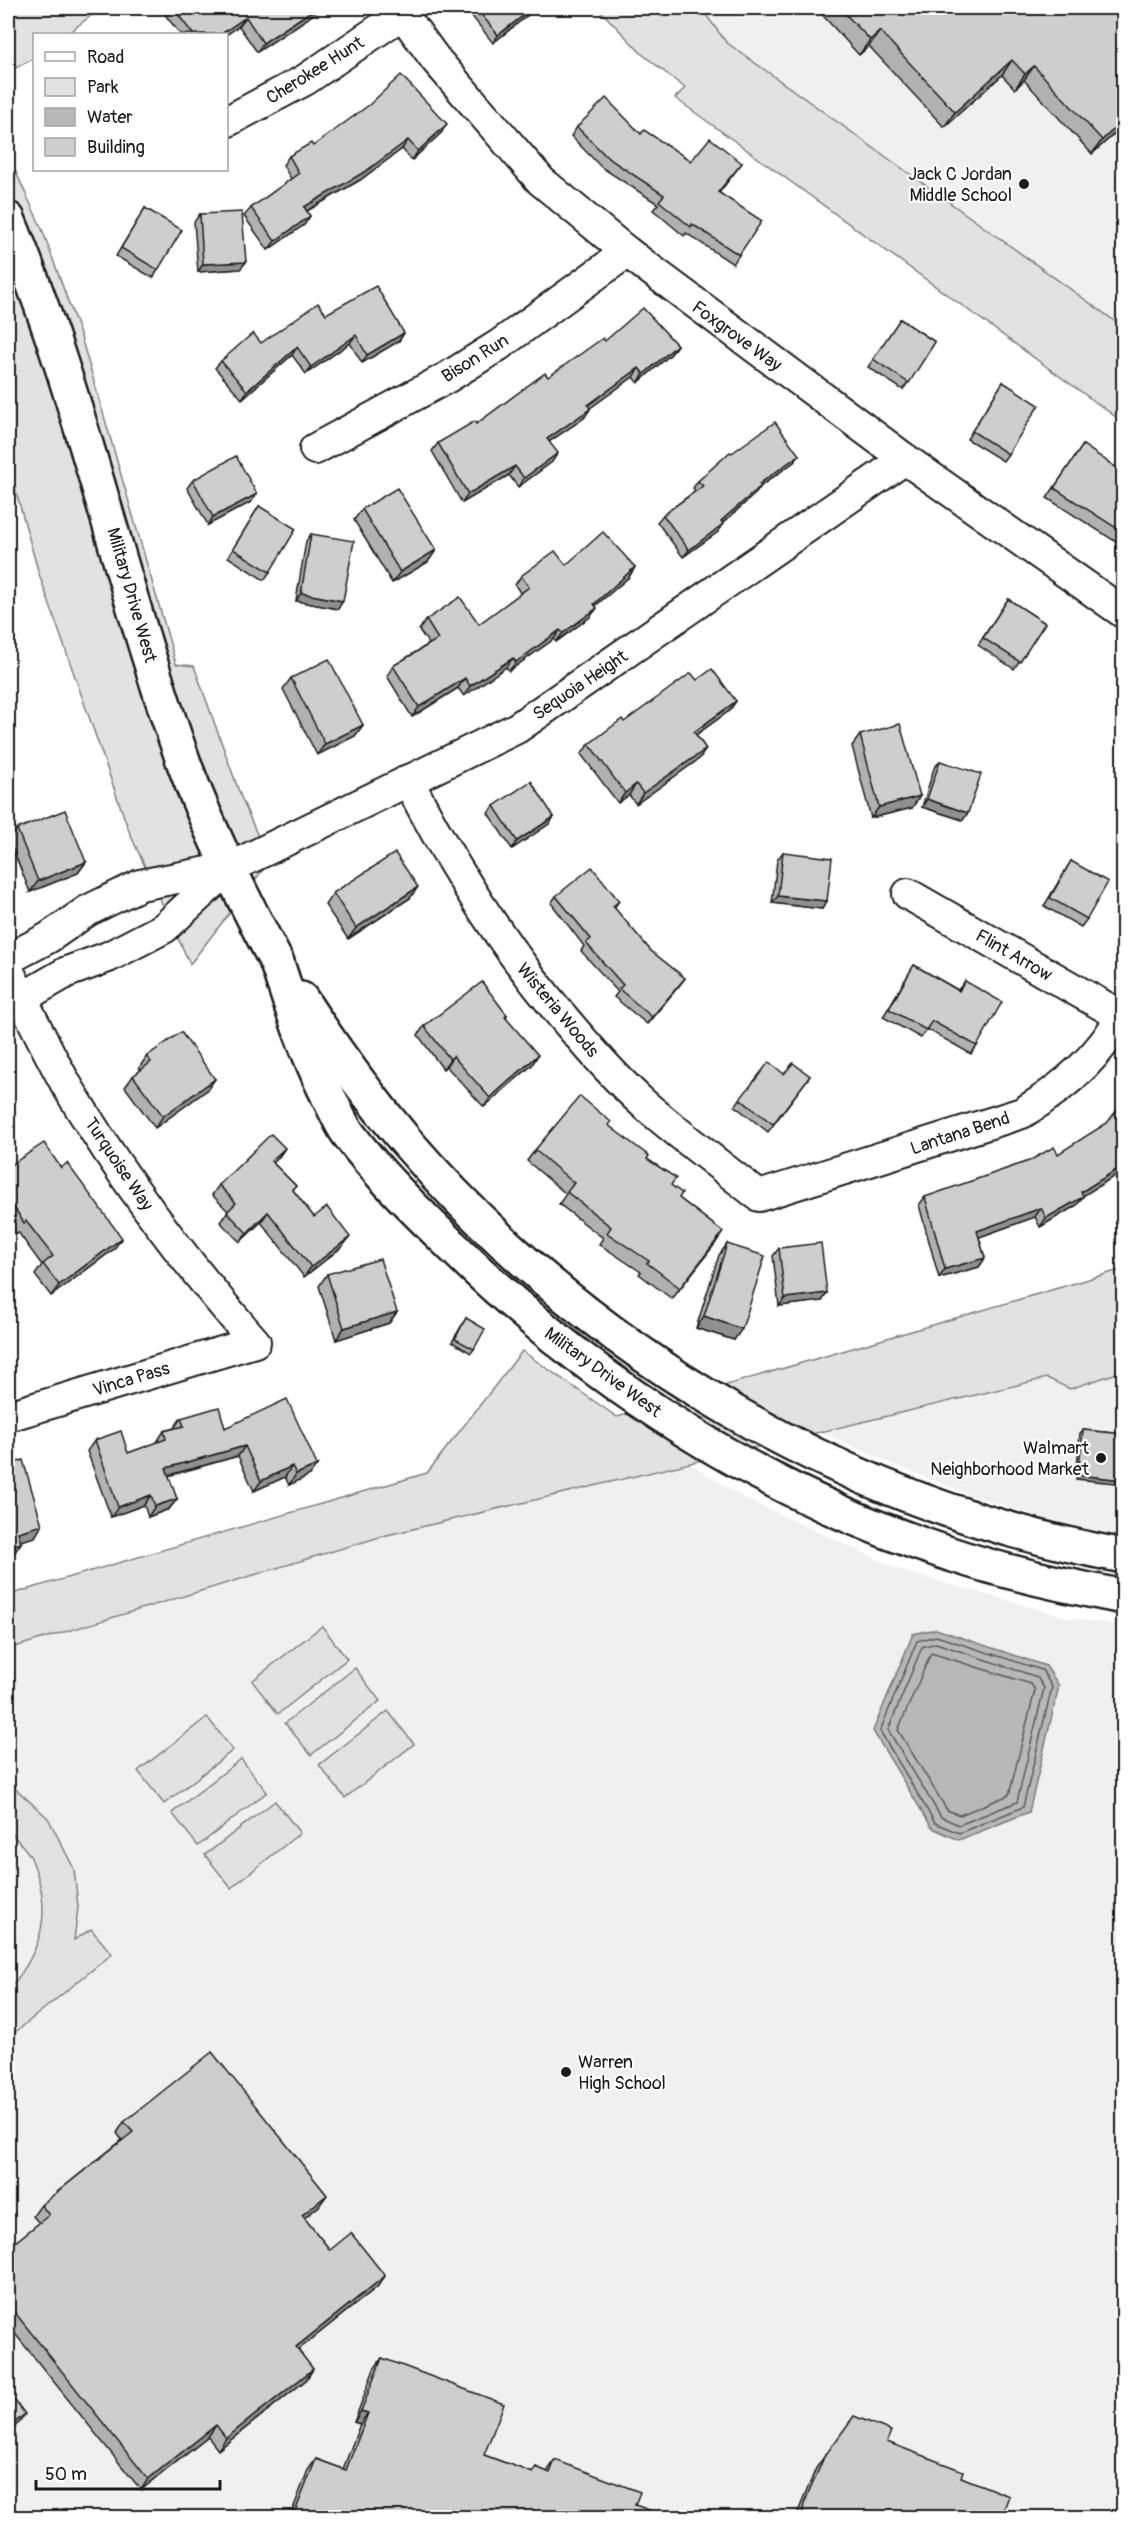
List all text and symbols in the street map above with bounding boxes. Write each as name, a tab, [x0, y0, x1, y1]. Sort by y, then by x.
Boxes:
street label: Cherokee Hunt	[262, 31, 369, 110]
legend	[33, 33, 228, 171]
text: Road	[87, 46, 124, 69]
text: Park	[87, 76, 119, 99]
text: Water	[87, 106, 133, 129]
text: Building	[87, 136, 145, 159]
place label: Jack C Jordan Middle School	[908, 163, 1012, 207]
marker: Jack C Jordan Middle School	[1017, 177, 1031, 191]
street label: Foxgrove Way	[687, 296, 786, 377]
street label: Bison Run	[438, 329, 513, 388]
street label: Military Drive West	[101, 525, 162, 666]
street label: Sequoia Height	[528, 645, 633, 726]
street label: Flint Arrow	[971, 924, 1056, 987]
street label: Wisteria Woods	[511, 958, 604, 1062]
street label: Lantana Bend	[908, 1107, 1013, 1160]
street label: Turquoise Way	[79, 1113, 158, 1216]
street label: Military Drive West	[540, 1322, 666, 1423]
street label: Vinca Pass	[90, 1357, 172, 1402]
place label: Walmart Neighborhood Market	[930, 1437, 1090, 1481]
marker: Walmart Neighborhood Market	[1094, 1451, 1108, 1465]
place label: Warren High School	[578, 2051, 666, 2095]
marker: Warren High School	[559, 2065, 573, 2079]
scale bar	[36, 2453, 220, 2491]
text: 50 m	[45, 2463, 87, 2486]

